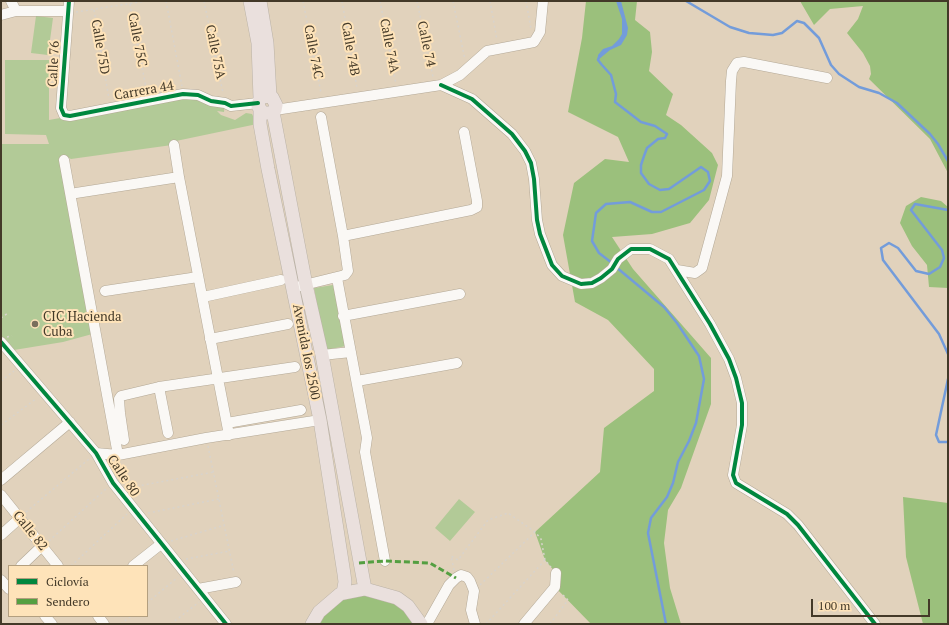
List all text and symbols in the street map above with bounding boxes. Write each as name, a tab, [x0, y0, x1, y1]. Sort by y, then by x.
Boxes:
street label: Calle 75C	[124, 12, 150, 68]
street label: Calle 74A	[376, 17, 402, 75]
street label: Calle 75D	[87, 18, 113, 76]
street label: Calle 74	[414, 20, 438, 68]
street label: Calle 74B	[338, 21, 362, 77]
street label: Calle 75A	[202, 23, 228, 81]
street label: Calle 74C	[300, 24, 326, 80]
street label: Calle 76	[45, 40, 63, 88]
street label: Carrera 44	[113, 78, 175, 104]
street label: Avenida los 2500	[289, 303, 323, 401]
place label: CIC Hacienda Cuba	[43, 309, 122, 340]
marker: CIC Hacienda Cuba	[30, 319, 40, 329]
street label: Calle 80	[104, 452, 142, 500]
street label: Calle 82	[9, 508, 51, 554]
legend	[8, 565, 148, 617]
text: Ciclovía	[46, 574, 89, 589]
scale bar	[813, 591, 932, 617]
text: Sendero	[46, 594, 90, 609]
text: 100 m	[818, 598, 850, 613]

